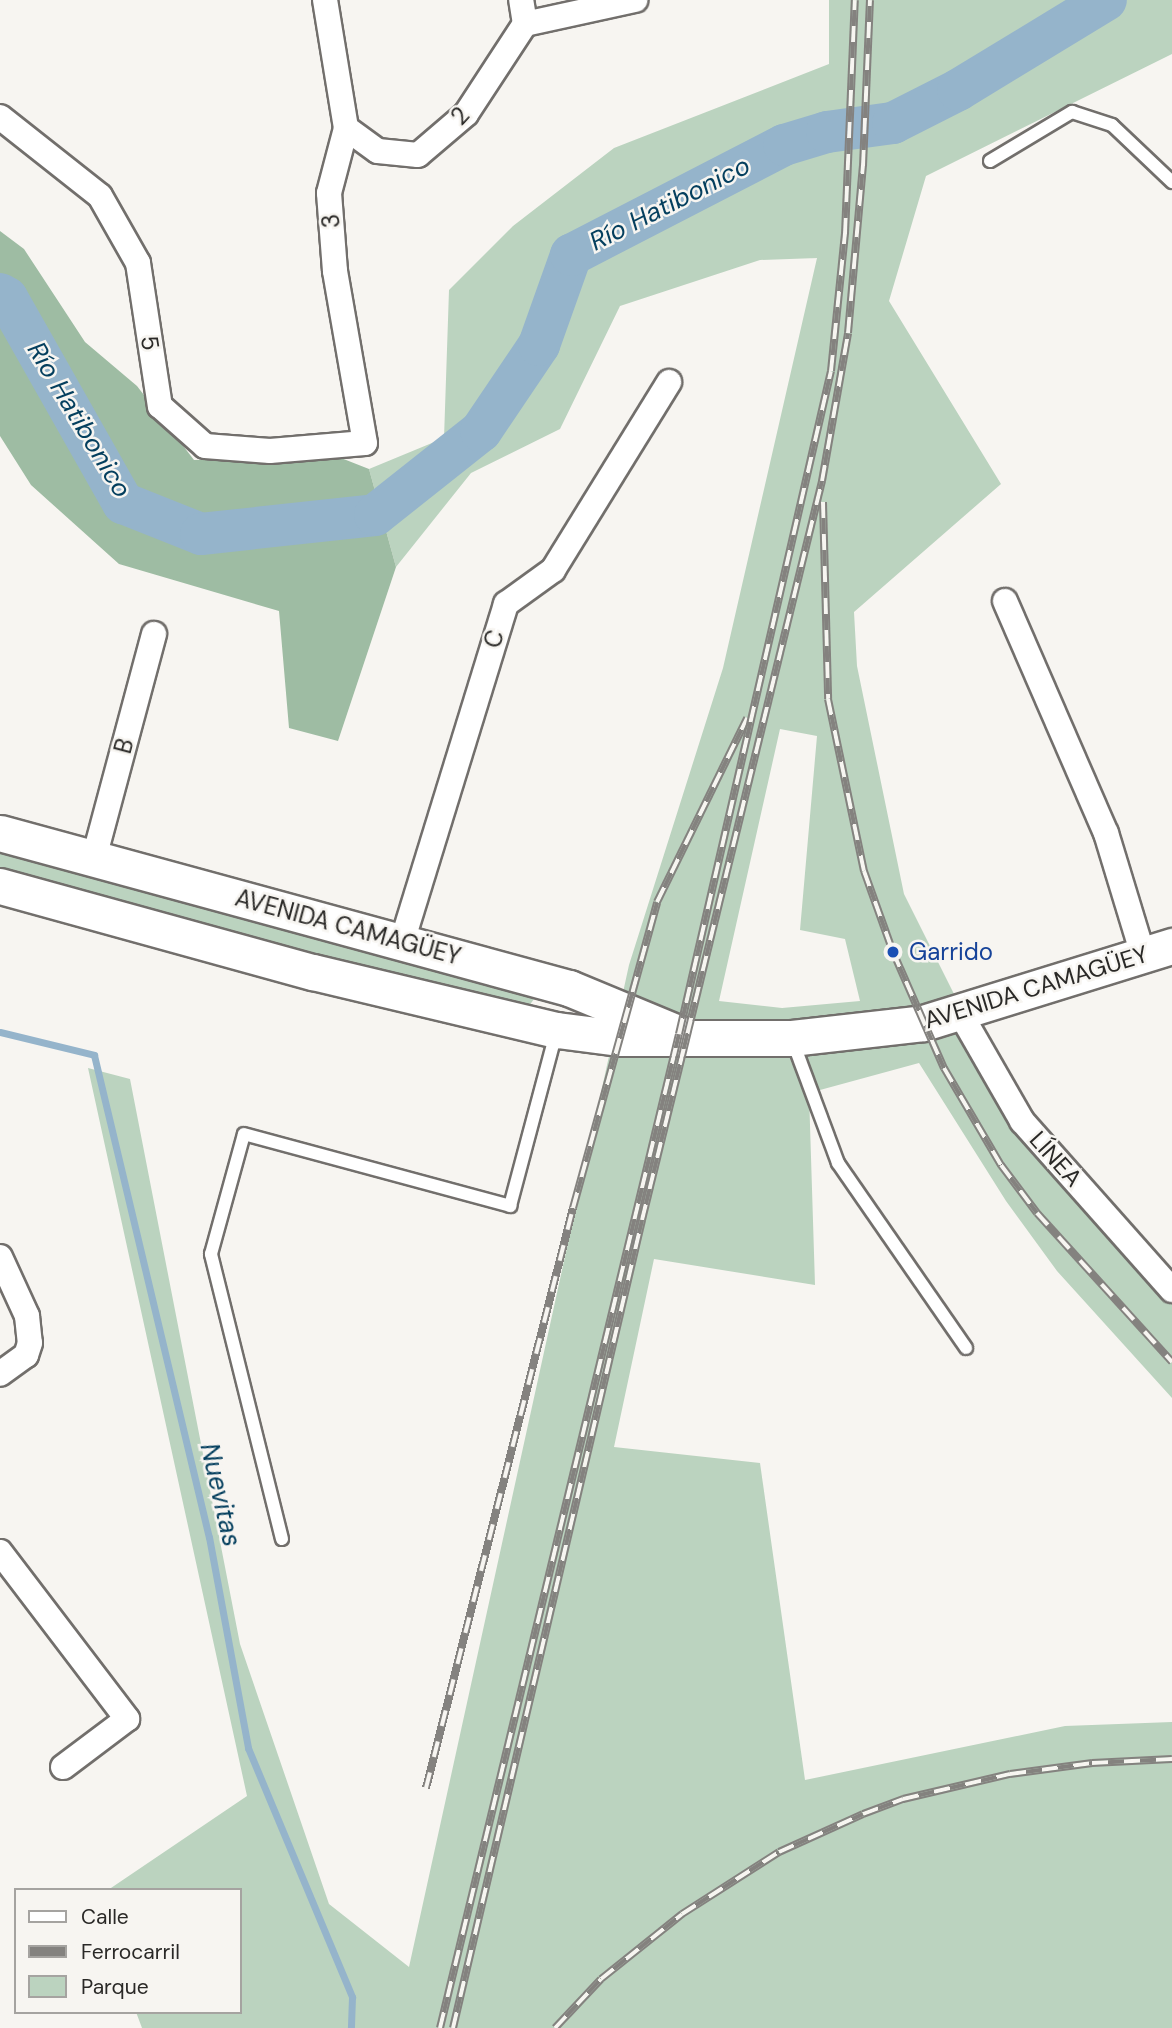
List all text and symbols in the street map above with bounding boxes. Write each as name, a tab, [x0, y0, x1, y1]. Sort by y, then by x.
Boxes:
street label: 2	[445, 101, 475, 131]
water label: Río Hatibonico	[585, 150, 755, 258]
street label: 3	[316, 213, 346, 229]
street label: 5	[135, 334, 165, 352]
water label: Río Hatibonico	[20, 337, 138, 503]
street label: C	[478, 626, 510, 652]
street label: B	[108, 735, 140, 757]
street label: AVENIDA CAMAGÜEY	[232, 883, 464, 971]
place label: Garrido	[909, 938, 993, 966]
street label: AVENIDA CAMAGÜEY	[921, 939, 1151, 1035]
marker: Garrido	[883, 942, 903, 962]
street label: LÍNEA	[1024, 1125, 1088, 1193]
water label: Nuevitas	[193, 1440, 247, 1550]
legend	[14, 1888, 242, 2014]
text: Calle	[81, 1903, 129, 1931]
text: Ferrocarril	[81, 1938, 180, 1966]
text: Parque	[81, 1973, 149, 2001]

